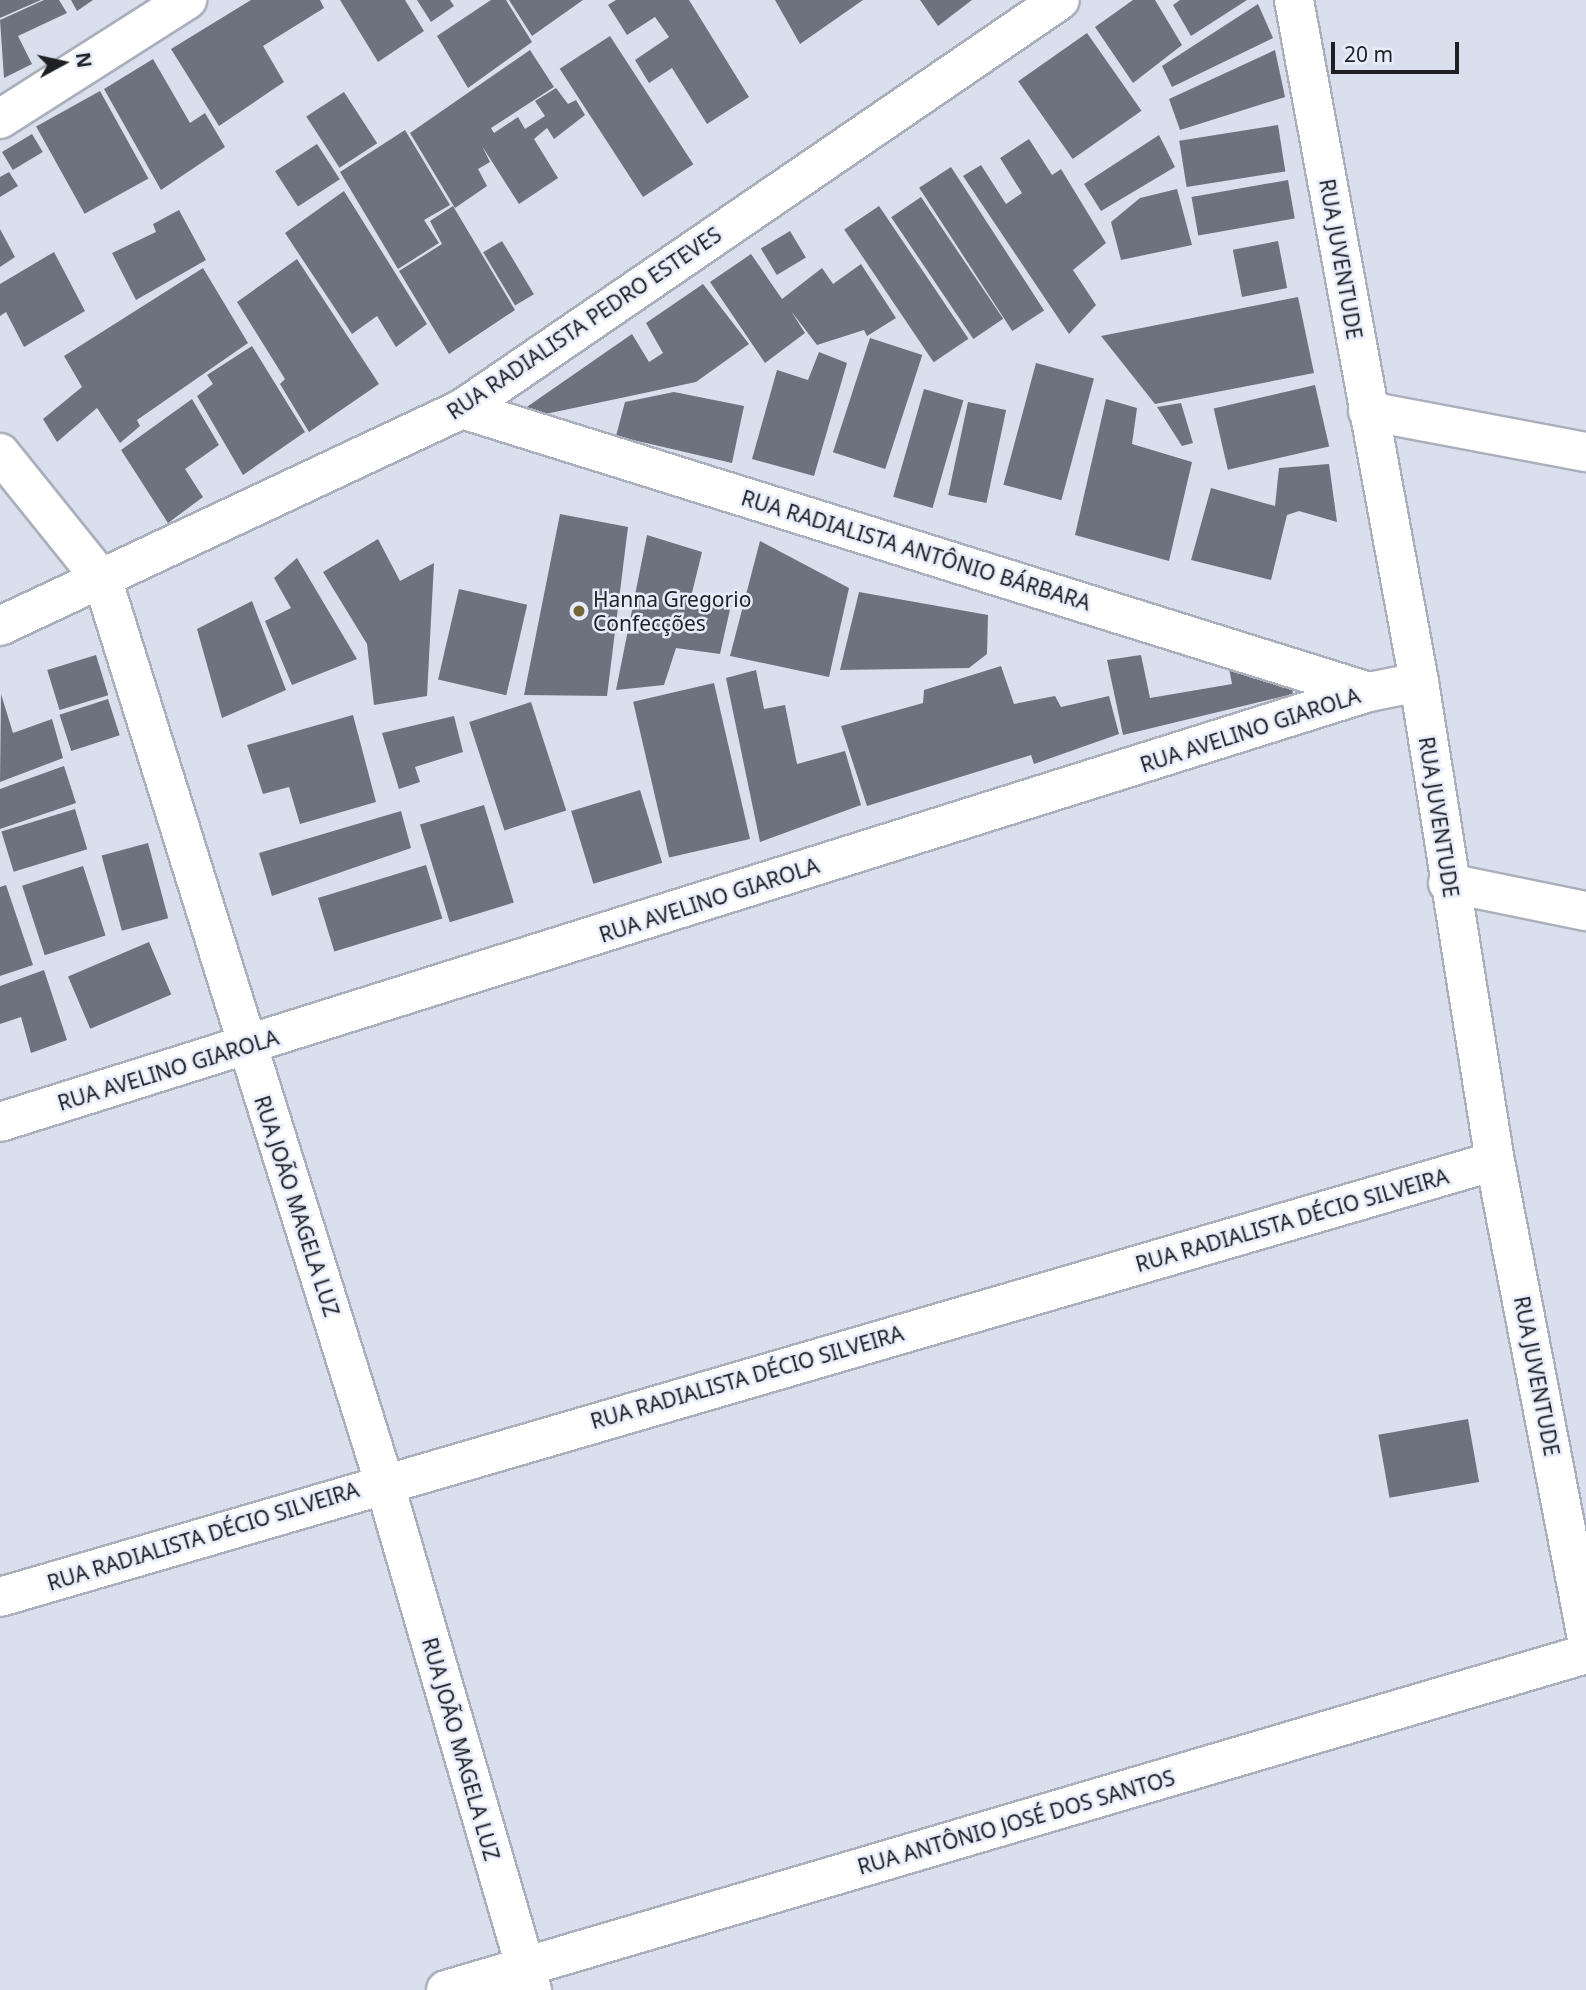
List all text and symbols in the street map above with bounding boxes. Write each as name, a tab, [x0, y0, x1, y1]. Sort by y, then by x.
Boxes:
north arrow	[28, 28, 98, 98]
scale bar	[1334, 28, 1462, 72]
text: 20 m	[1344, 40, 1393, 68]
text: N	[70, 51, 98, 70]
street label: RUA JUVENTUDE	[1314, 177, 1368, 341]
street label: RUA RADIALISTA PEDRO ESTEVES	[442, 222, 726, 424]
street label: RUA RADIALISTA ANTÔNIO BÁRBARA	[738, 485, 1094, 615]
place label: Hanna Gregorio Confecções	[593, 586, 751, 636]
marker: Hanna Gregorio Confecções	[571, 603, 587, 619]
street label: RUA AVELINO GIAROLA	[1137, 683, 1363, 777]
street label: RUA JUVENTUDE	[1414, 735, 1464, 899]
street label: RUA AVELINO GIAROLA	[596, 853, 822, 947]
street label: RUA AVELINO GIAROLA	[55, 1024, 281, 1116]
street label: RUA JOÃO MAGELA LUZ	[249, 1092, 345, 1320]
street label: RUA RADIALISTA DÉCIO SILVEIRA	[1133, 1163, 1451, 1277]
street label: RUA JUVENTUDE	[1509, 1294, 1565, 1458]
street label: RUA RADIALISTA DÉCIO SILVEIRA	[588, 1320, 906, 1434]
street label: RUA RADIALISTA DÉCIO SILVEIRA	[44, 1477, 362, 1595]
street label: RUA JOÃO MAGELA LUZ	[417, 1635, 505, 1863]
street label: RUA ANTÔNIO JOSÉ DOS SANTOS	[855, 1765, 1177, 1879]

